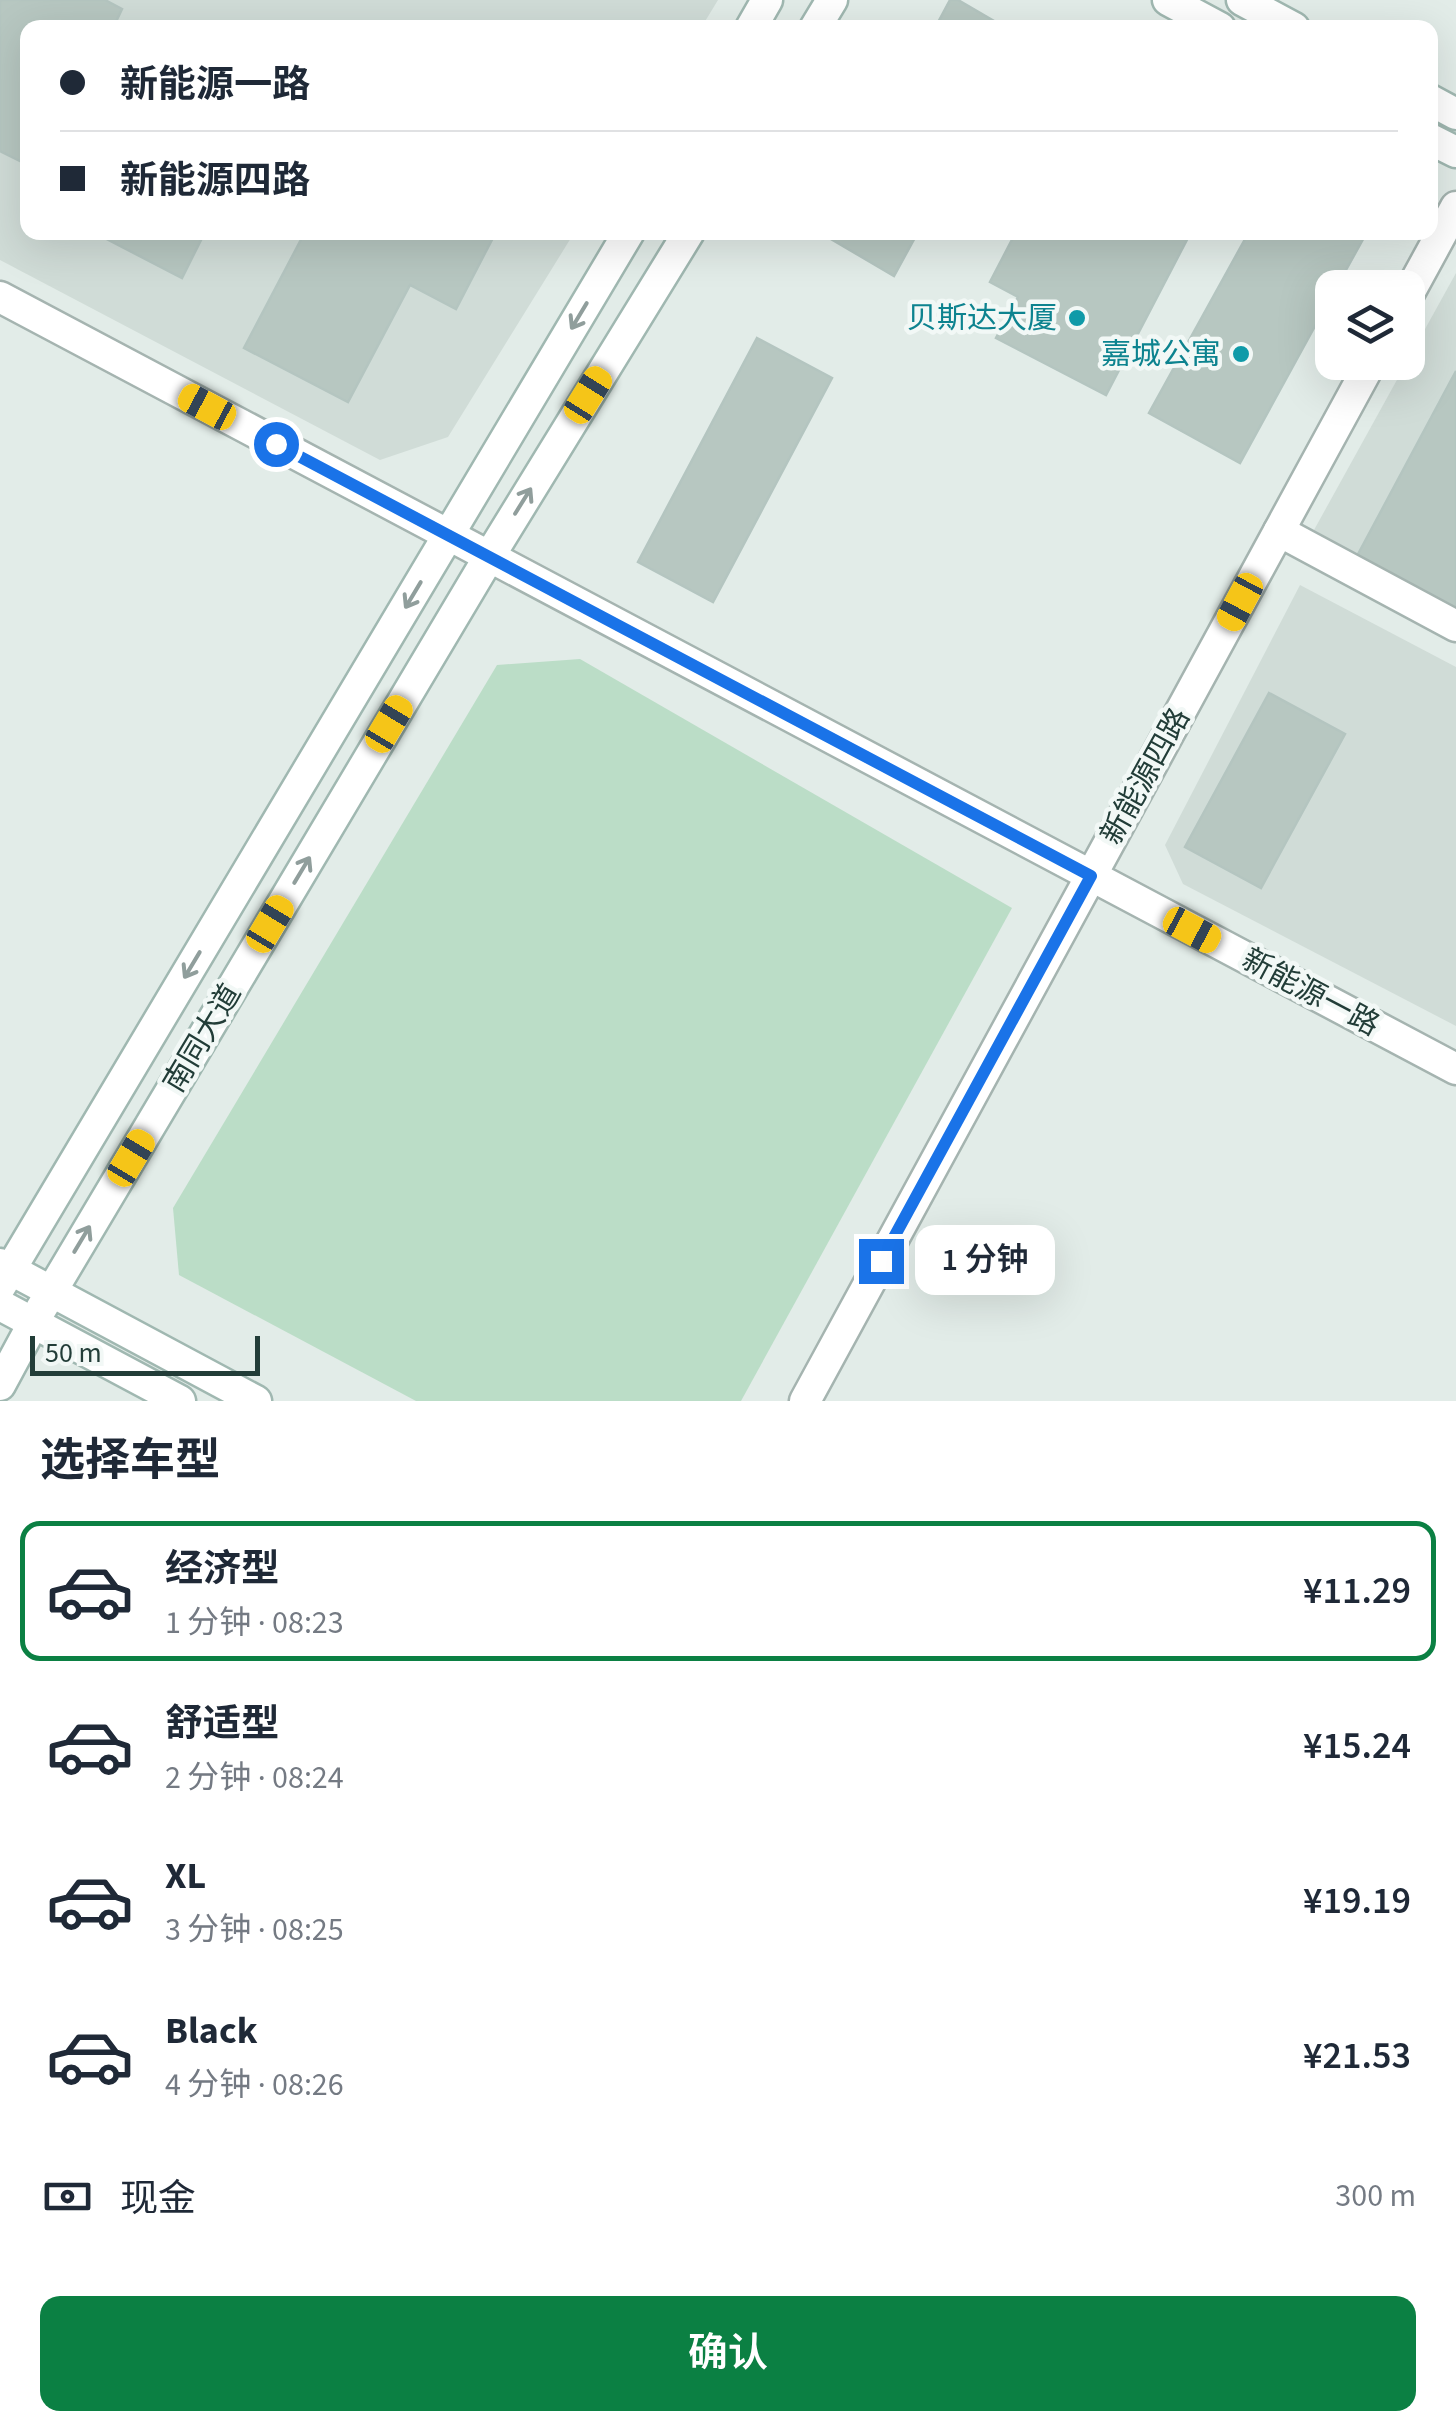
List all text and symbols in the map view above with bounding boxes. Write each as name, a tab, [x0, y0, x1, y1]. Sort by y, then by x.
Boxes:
text: 新能源一路	[120, 58, 310, 112]
text: 新能源四路	[120, 154, 310, 208]
map controls	[1315, 270, 1425, 380]
button: layers	[1315, 270, 1425, 380]
place label: 贝斯达大厦	[907, 297, 1057, 340]
one-way arrow	[569, 301, 589, 330]
marker: 贝斯达大厦	[1066, 307, 1088, 329]
place label: 嘉城公寓	[1101, 333, 1221, 376]
marker: 嘉城公寓	[1230, 343, 1252, 365]
car	[559, 362, 617, 428]
car	[173, 380, 241, 434]
route start	[254, 422, 299, 467]
one-way arrow	[513, 487, 533, 516]
car	[1213, 568, 1267, 636]
one-way arrow	[402, 580, 422, 609]
car	[361, 691, 417, 757]
street label: 新能源四路	[1090, 700, 1201, 852]
one-way arrow	[293, 856, 313, 885]
car	[242, 891, 298, 957]
car	[1158, 903, 1226, 957]
street label: 新能源一路	[1234, 938, 1387, 1047]
one-way arrow	[182, 950, 202, 979]
street label: 南同大道	[153, 976, 252, 1101]
car	[103, 1125, 159, 1191]
one-way arrow	[73, 1225, 93, 1254]
callout: 1 分钟	[916, 1226, 1056, 1296]
text: 1 分钟	[942, 1237, 1028, 1283]
route end	[859, 1239, 904, 1284]
scale bar	[30, 1331, 260, 1376]
text: 50 m	[45, 1333, 102, 1373]
text: 选择车型	[40, 1429, 220, 1493]
text: 经济型	[165, 1542, 279, 1596]
icon: car	[45, 1546, 135, 1636]
text: ¥11.29	[1303, 1564, 1411, 1618]
text: 1 分钟 · 08:23	[165, 1600, 344, 1646]
text: 舒适型	[165, 1697, 279, 1751]
icon: car	[45, 1701, 135, 1791]
text: ¥15.24	[1303, 1719, 1411, 1773]
text: 2 分钟 · 08:24	[165, 1755, 344, 1801]
text: XL	[165, 1849, 206, 1903]
icon: car	[45, 1856, 135, 1946]
text: ¥19.19	[1303, 1874, 1411, 1928]
text: 3 分钟 · 08:25	[165, 1907, 344, 1953]
text: Black	[165, 2004, 258, 2058]
icon: car	[45, 2011, 135, 2101]
text: ¥21.53	[1303, 2029, 1411, 2083]
text: 4 分钟 · 08:26	[165, 2062, 344, 2108]
icon: cash	[40, 2169, 95, 2224]
text: 现金	[120, 2172, 196, 2226]
text: 300 m	[1335, 2173, 1416, 2219]
button: 确认	[40, 2296, 1416, 2411]

